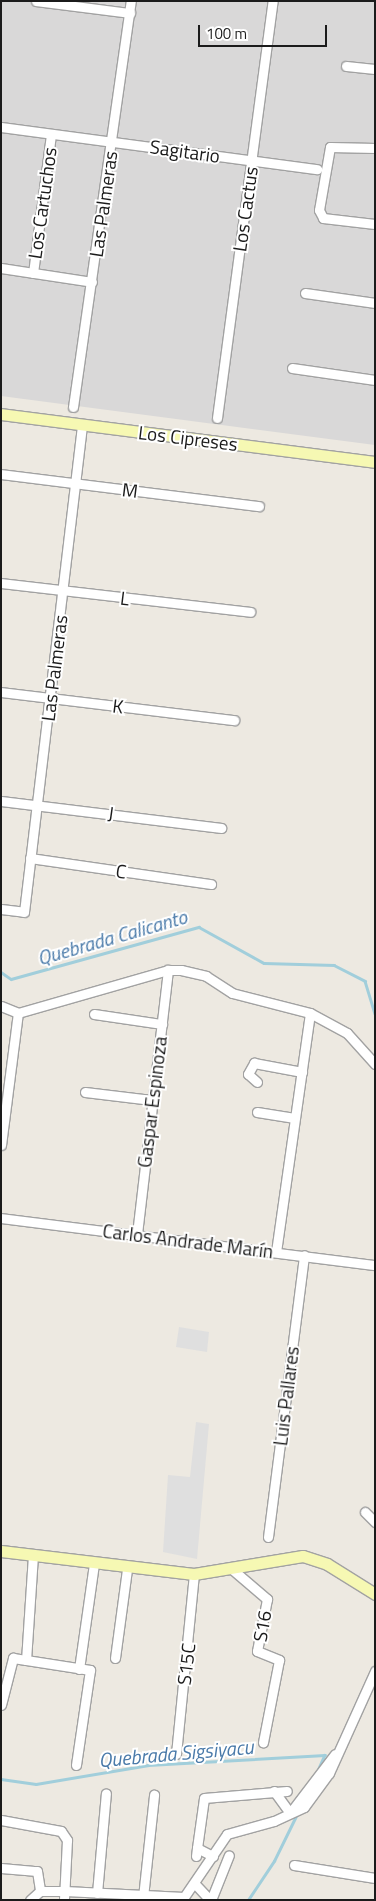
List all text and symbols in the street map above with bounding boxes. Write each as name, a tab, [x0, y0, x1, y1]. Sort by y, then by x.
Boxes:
scale bar	[201, 15, 330, 47]
text: 100 m	[206, 22, 247, 45]
street label: Sagitario	[148, 135, 222, 167]
street label: Los Cartuchos	[23, 146, 61, 260]
street label: Las Palmeras	[84, 149, 122, 259]
street label: Los Cactus	[228, 165, 262, 253]
street label: Los Cipreses	[137, 421, 239, 455]
street label: M	[121, 478, 139, 502]
street label: L	[119, 586, 131, 610]
street label: Las Palmeras	[36, 613, 72, 723]
street label: K	[111, 694, 125, 718]
street label: J	[107, 801, 115, 825]
street label: C	[114, 859, 128, 883]
water label: Quebrada Calicanto	[34, 904, 190, 970]
street label: Gaspar Espinoza	[133, 1035, 171, 1169]
street label: Carlos Andrade Marín	[101, 1219, 275, 1263]
street label: Luis Pallares	[269, 1345, 303, 1447]
street label: S16	[248, 1608, 276, 1644]
street label: S15C	[172, 1642, 200, 1686]
water label: Quebrada Sigsiyacu	[98, 1734, 254, 1772]

